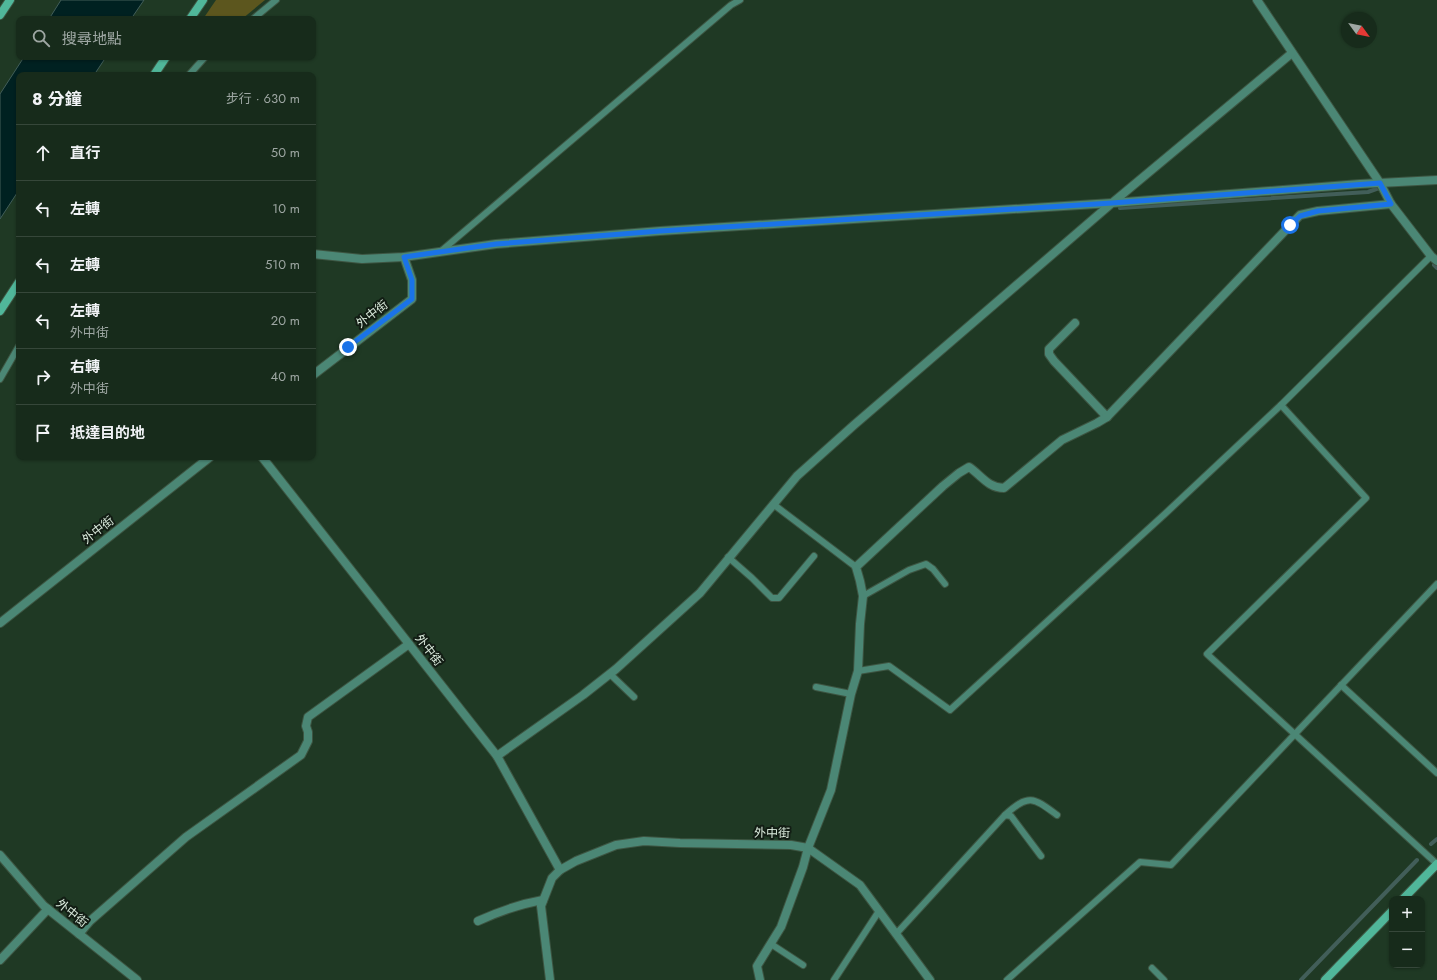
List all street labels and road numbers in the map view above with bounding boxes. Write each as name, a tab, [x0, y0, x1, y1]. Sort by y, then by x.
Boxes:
street label: 外中街	[352, 296, 392, 332]
street label: 外中街	[78, 512, 118, 548]
street label: 外中街	[411, 630, 447, 670]
street label: 外中街	[754, 824, 790, 842]
street label: 外中街	[52, 895, 92, 931]

